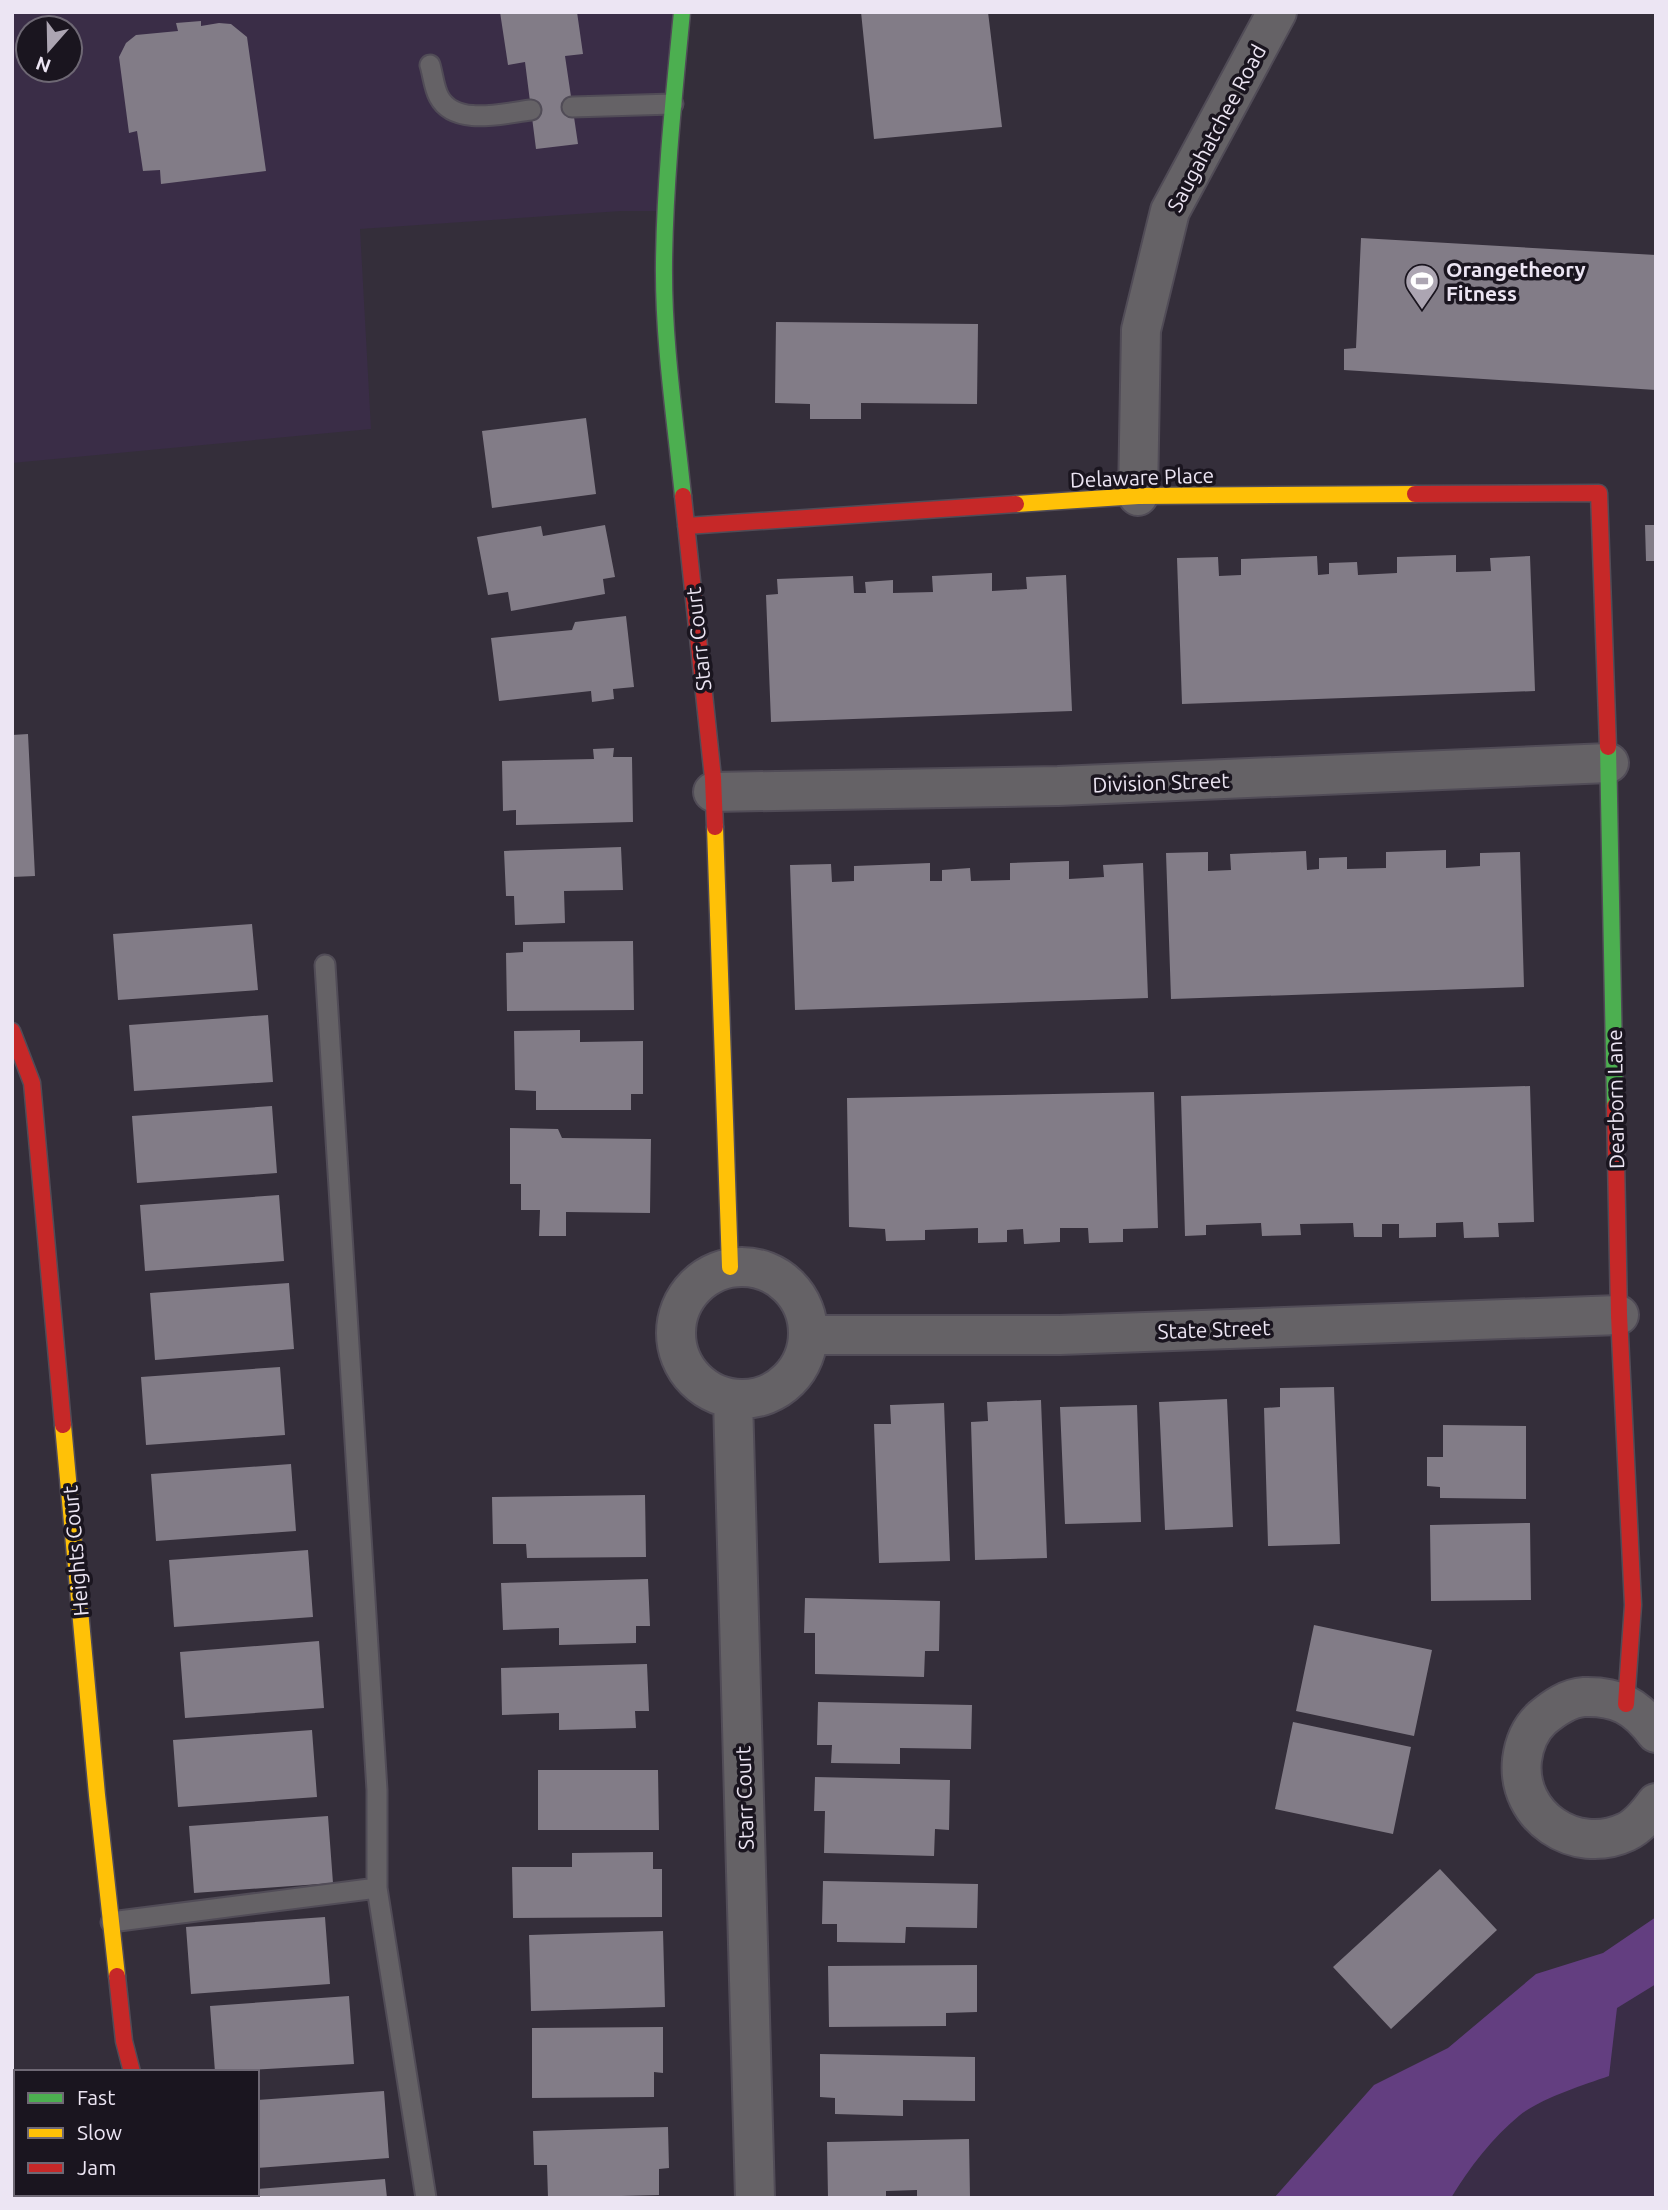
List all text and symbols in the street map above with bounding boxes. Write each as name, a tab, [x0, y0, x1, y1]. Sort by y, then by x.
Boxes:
north arrow	[14, 14, 84, 84]
street label: Saugahatchee Road	[1162, 40, 1270, 216]
text: N	[33, 52, 54, 78]
place label: Orangetheory Fitness	[1446, 257, 1586, 305]
sports icon: Orangetheory Fitness	[1403, 262, 1441, 311]
street label: Delaware Place	[1069, 462, 1215, 492]
street label: Starr Court	[681, 586, 715, 692]
street label: Division Street	[1092, 768, 1230, 796]
street label: Dearborn Lane	[1602, 1029, 1628, 1169]
street label: State Street	[1157, 1315, 1271, 1343]
street label: Heights Court	[57, 1485, 93, 1617]
street label: Starr Court	[730, 1746, 758, 1850]
legend	[14, 2070, 259, 2196]
text: Fast	[77, 2085, 115, 2109]
text: Slow	[77, 2120, 122, 2144]
text: Jam	[77, 2155, 116, 2179]

